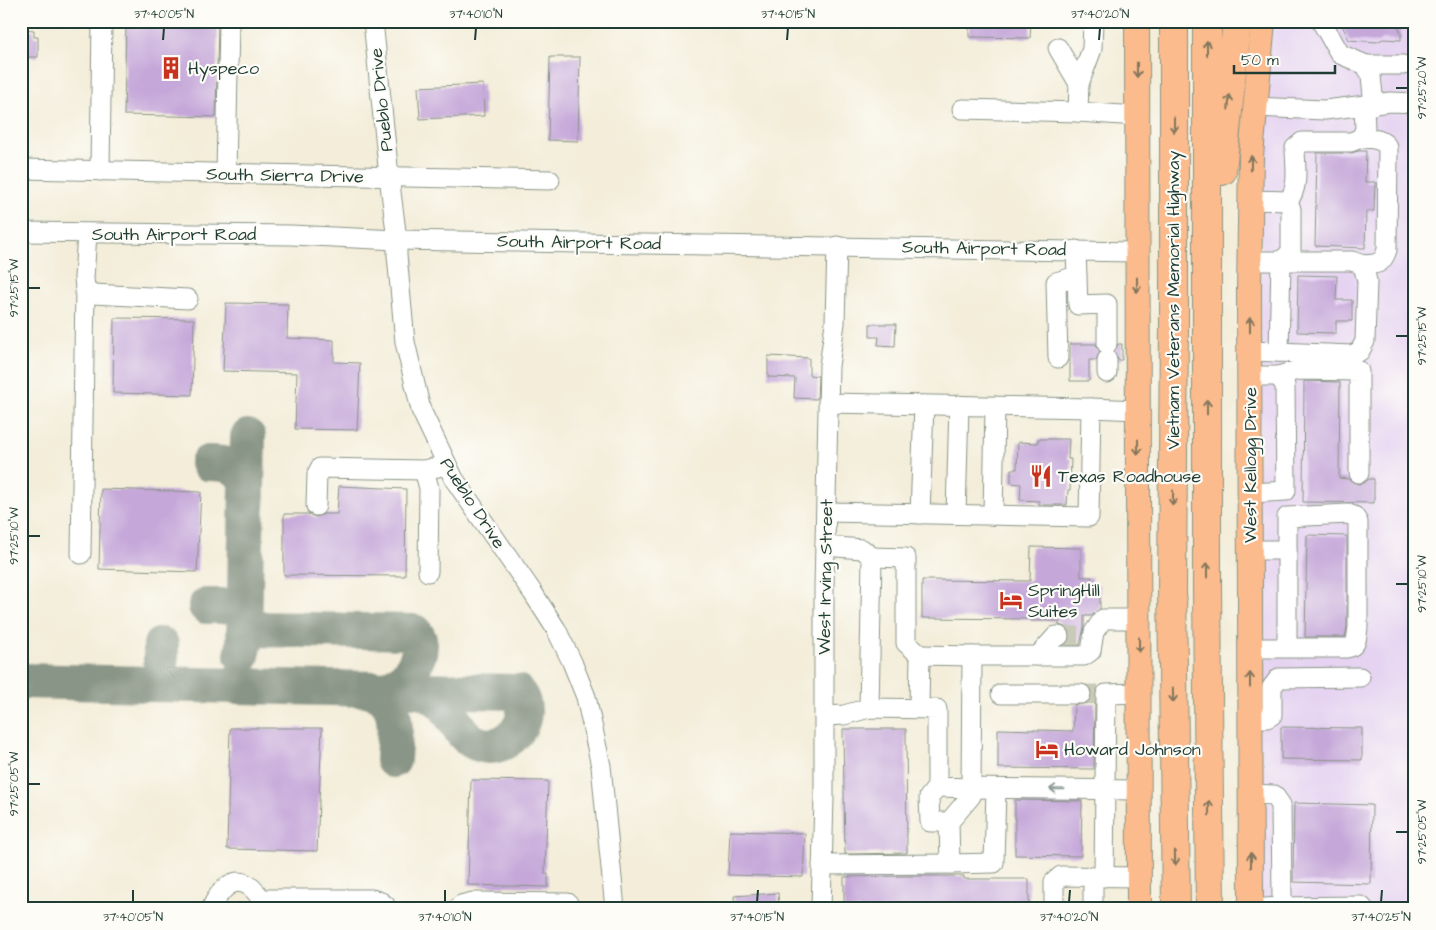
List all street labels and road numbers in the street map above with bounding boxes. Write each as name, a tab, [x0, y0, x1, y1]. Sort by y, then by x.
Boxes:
street label: Pueblo Drive	[364, 47, 399, 153]
street label: Vietnam Veterans Memorial Highway	[1161, 150, 1187, 449]
street label: South Sierra Drive	[206, 162, 364, 189]
street label: South Airport Road	[92, 222, 256, 247]
street label: South Airport Road	[497, 229, 661, 256]
street label: South Airport Road	[902, 235, 1066, 262]
street label: West Kellogg Drive	[1238, 387, 1264, 543]
street label: Pueblo Drive	[434, 453, 512, 554]
street label: West Irving Street	[812, 498, 840, 655]

